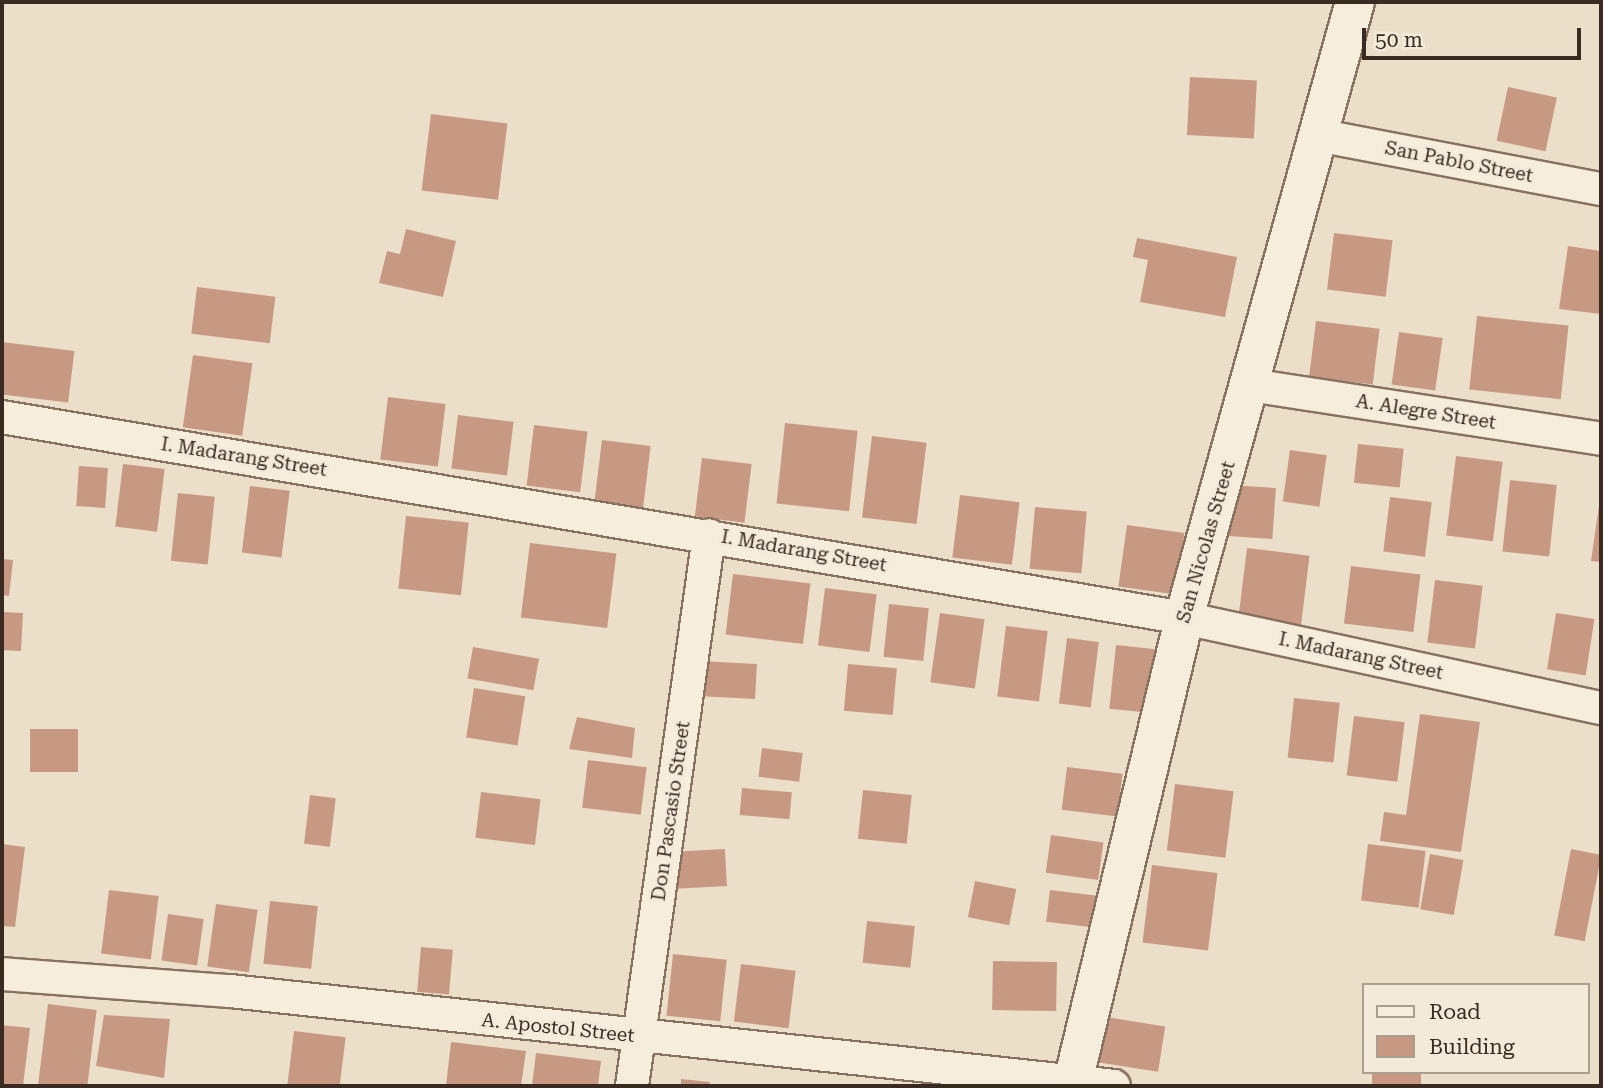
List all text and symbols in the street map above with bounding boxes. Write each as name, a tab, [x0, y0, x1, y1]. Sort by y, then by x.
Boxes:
scale bar	[1365, 14, 1584, 58]
text: 50 m	[1375, 28, 1423, 52]
street label: San Pablo Street	[1383, 136, 1535, 188]
street label: A. Alegre Street	[1354, 390, 1498, 434]
street label: I. Madarang Street	[159, 433, 329, 481]
street label: San Nicolas Street	[1172, 458, 1240, 626]
street label: I. Madarang Street	[720, 525, 888, 577]
street label: I. Madarang Street	[1277, 627, 1445, 685]
street label: Don Pascasio Street	[647, 720, 695, 902]
legend	[1362, 983, 1589, 1074]
text: Road	[1429, 1000, 1481, 1024]
street label: A. Apostol Street	[480, 1009, 636, 1047]
text: Building	[1429, 1035, 1515, 1059]

